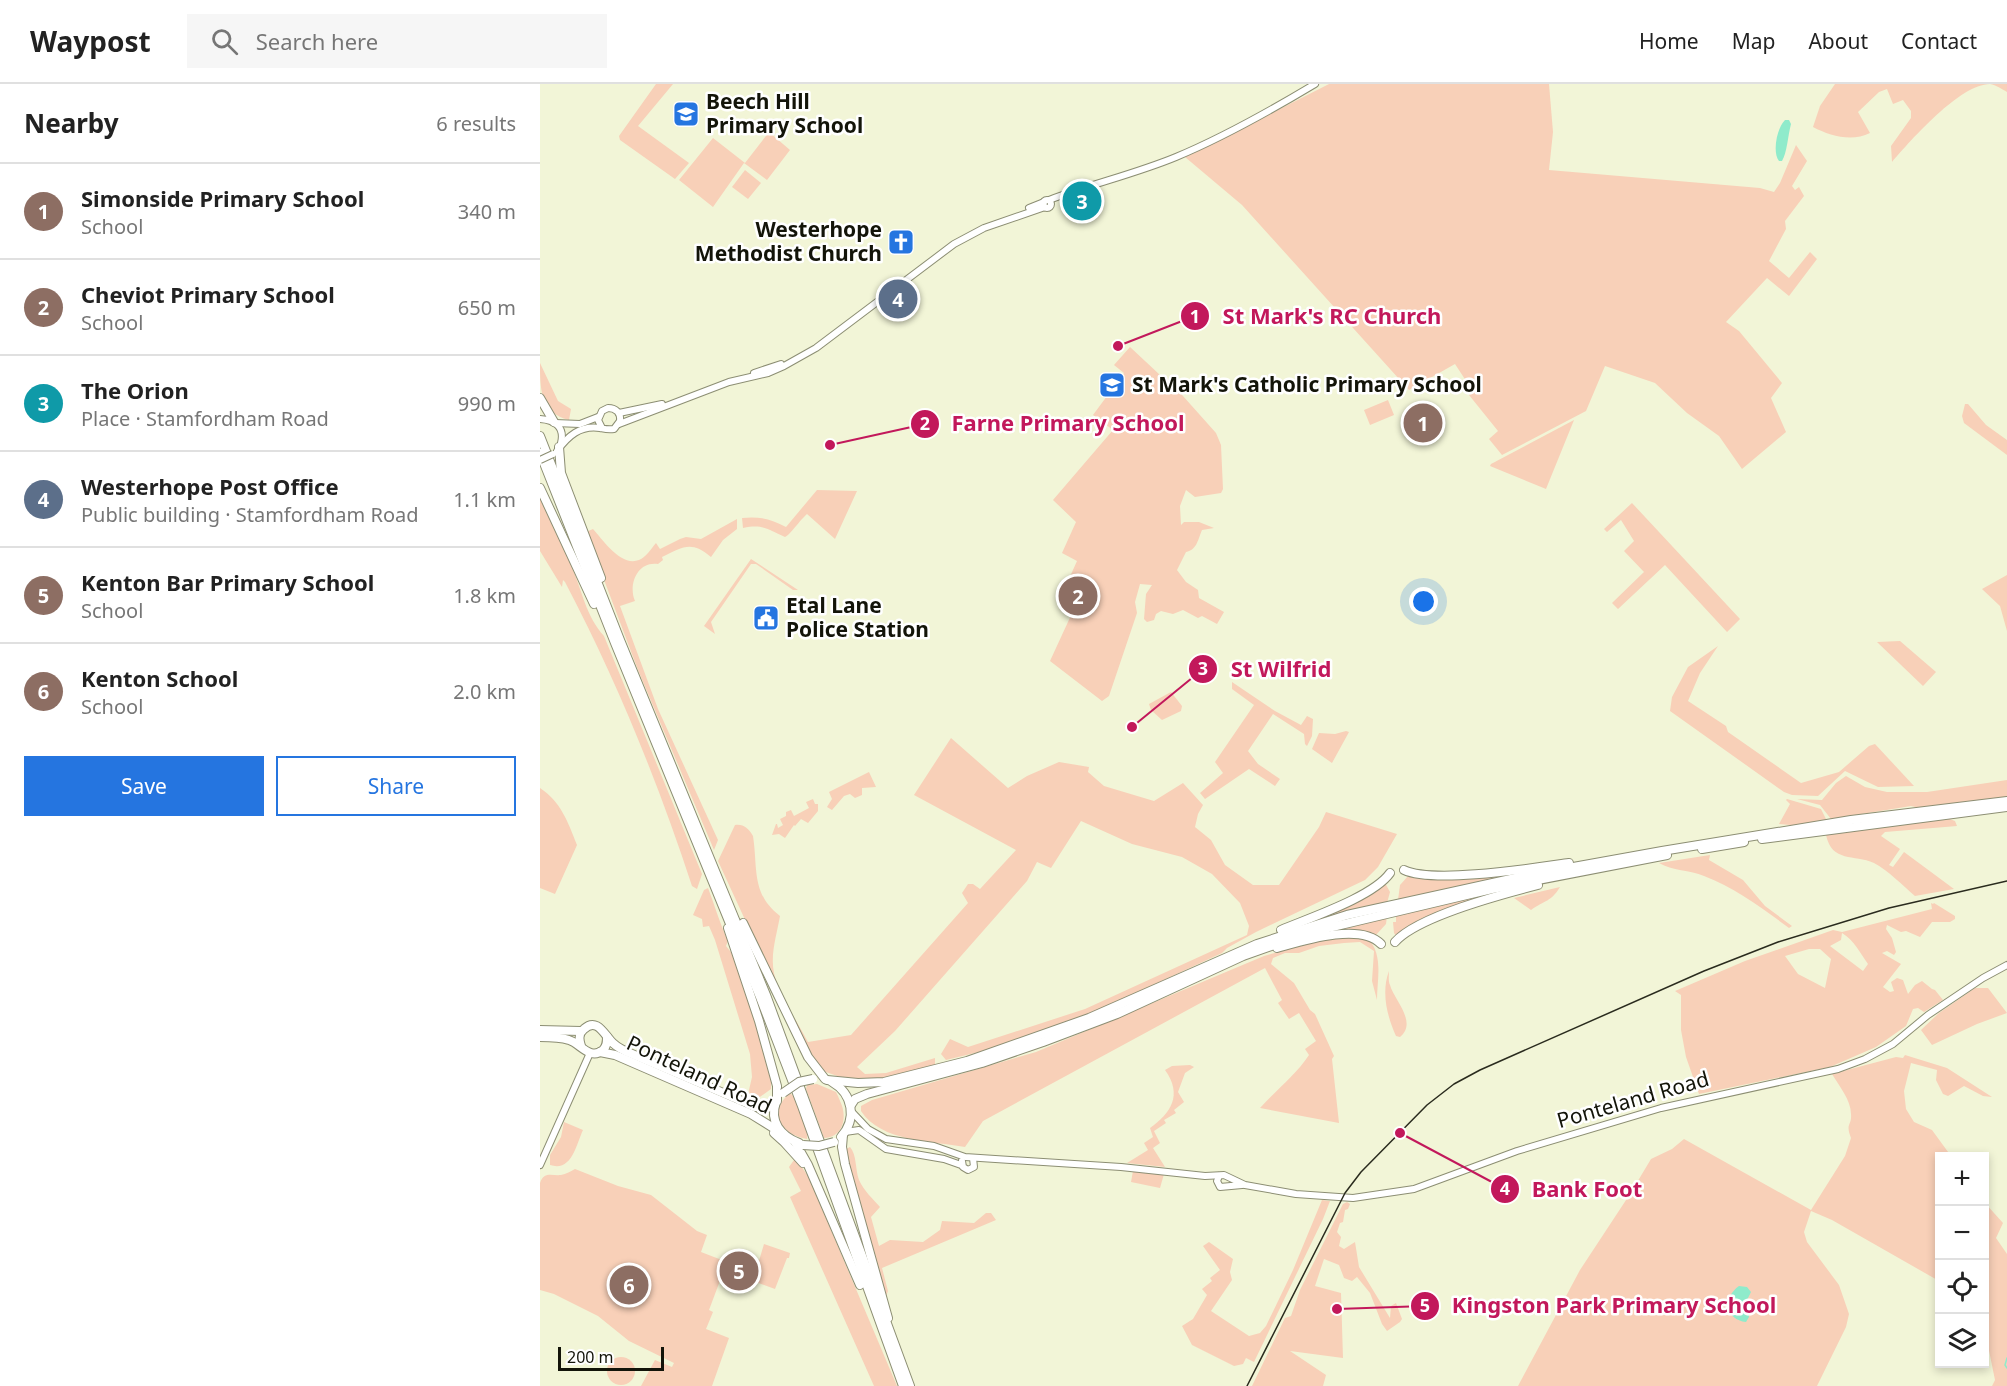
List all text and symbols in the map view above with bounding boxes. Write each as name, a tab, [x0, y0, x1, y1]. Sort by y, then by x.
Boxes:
search box	[187, 14, 607, 68]
text: Waypost	[30, 22, 151, 60]
icon: search	[208, 25, 241, 58]
text: Search here	[256, 26, 378, 56]
text: Home	[1639, 27, 1699, 55]
text: Map	[1732, 27, 1775, 55]
text: About	[1808, 27, 1868, 55]
text: Contact	[1901, 27, 1977, 55]
place label: Beech Hill Primary School	[706, 87, 863, 139]
school or university icon: Beech Hill Primary School	[671, 99, 701, 129]
text: Nearby	[24, 105, 119, 141]
text: 6 results	[436, 110, 516, 137]
pin: 3	[1062, 178, 1102, 224]
text: Simonside Primary School	[81, 183, 364, 213]
text: 1	[38, 198, 49, 225]
text: 340 m	[458, 198, 516, 225]
text: School	[81, 213, 143, 240]
place label: Westerhope Methodist Church	[695, 215, 882, 267]
church icon: Westerhope Methodist Church	[886, 227, 916, 257]
pin: 4	[878, 276, 918, 322]
text: Cheviot Primary School	[81, 279, 335, 309]
text: 2	[38, 294, 49, 321]
text: 650 m	[458, 294, 516, 321]
callout: St Mark's RC Church	[1180, 296, 1453, 336]
text: St Mark's RC Church	[1223, 300, 1441, 330]
text: 1	[1190, 304, 1200, 328]
text: School	[81, 309, 143, 336]
school or university icon: St Mark's Catholic Primary School	[1097, 370, 1127, 400]
place label: St Mark's Catholic Primary School	[1132, 370, 1482, 398]
text: The Orion	[81, 375, 189, 405]
text: 3	[38, 390, 49, 417]
text: 990 m	[458, 390, 516, 417]
pin: 1	[1404, 400, 1442, 446]
callout: Farne Primary School	[910, 404, 1197, 444]
text: Place · Stamfordham Road	[81, 405, 329, 432]
text: Farne Primary School	[952, 407, 1184, 437]
text: 2	[920, 411, 930, 435]
text: Westerhope Post Office	[81, 471, 339, 501]
text: 4	[38, 486, 49, 513]
text: 1.1 km	[453, 486, 516, 513]
text: Public building · Stamfordham Road	[81, 501, 419, 528]
text: Kenton Bar Primary School	[81, 567, 374, 597]
pin: 2	[1058, 574, 1098, 618]
text: 5	[38, 582, 49, 609]
text: 1.8 km	[453, 582, 516, 609]
your location	[1409, 587, 1438, 616]
place label: Etal Lane Police Station	[786, 591, 929, 643]
text: School	[81, 597, 143, 624]
public building icon: Etal Lane Police Station	[751, 603, 781, 633]
callout: St Wilfrid	[1188, 649, 1343, 689]
text: St Wilfrid	[1231, 653, 1331, 683]
text: 3	[1198, 656, 1208, 680]
text: Kenton School	[81, 663, 238, 693]
text: 6	[38, 678, 49, 705]
text: 2.0 km	[453, 678, 516, 705]
text: School	[81, 693, 143, 720]
button: Save	[24, 756, 264, 816]
button: Share	[276, 756, 516, 816]
street label: Ponteland Road	[622, 1028, 776, 1120]
street label: Ponteland Road	[1553, 1064, 1712, 1134]
map controls	[1935, 1152, 1989, 1368]
button: +	[1935, 1152, 1989, 1206]
callout: Bank Foot	[1490, 1169, 1654, 1209]
text: Bank Foot	[1532, 1173, 1642, 1203]
text: 4	[1500, 1176, 1510, 1200]
button: −	[1935, 1206, 1989, 1260]
pin: 5	[720, 1248, 758, 1294]
button: locate	[1935, 1260, 1989, 1314]
pin: 6	[610, 1262, 649, 1308]
callout: Kingston Park Primary School	[1410, 1286, 1789, 1326]
text: Kingston Park Primary School	[1452, 1289, 1776, 1319]
text: 5	[1420, 1293, 1430, 1317]
button: layers	[1935, 1314, 1989, 1368]
scale bar	[558, 1344, 664, 1372]
text: 200 m	[567, 1346, 614, 1368]

